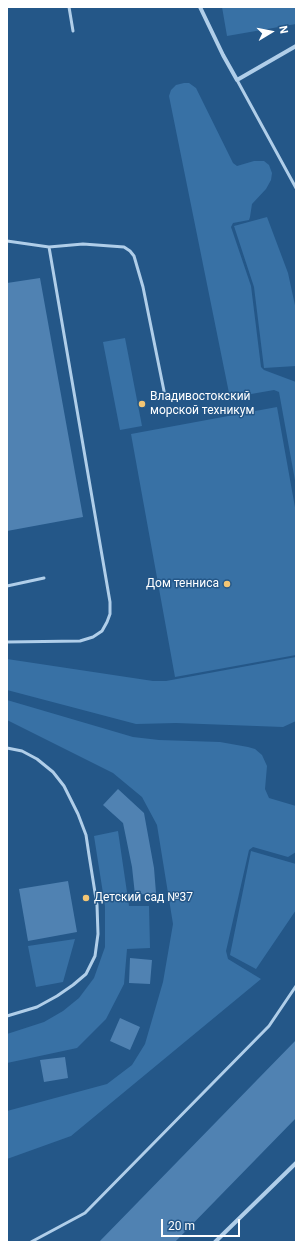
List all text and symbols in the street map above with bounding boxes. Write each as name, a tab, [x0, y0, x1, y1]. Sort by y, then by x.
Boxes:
north arrow	[251, 12, 291, 52]
text: N	[276, 25, 290, 35]
place label: Владивостокский морской техникум	[150, 390, 254, 418]
marker: Владивостокский морской техникум	[137, 399, 147, 409]
place label: Дом тенниса	[146, 577, 219, 591]
marker: Дом тенниса	[222, 579, 232, 589]
place label: Детский сад №37	[94, 891, 193, 905]
marker: Детский сад №37	[81, 893, 91, 903]
scale bar	[163, 1211, 242, 1237]
text: 20 m	[168, 1219, 195, 1233]

